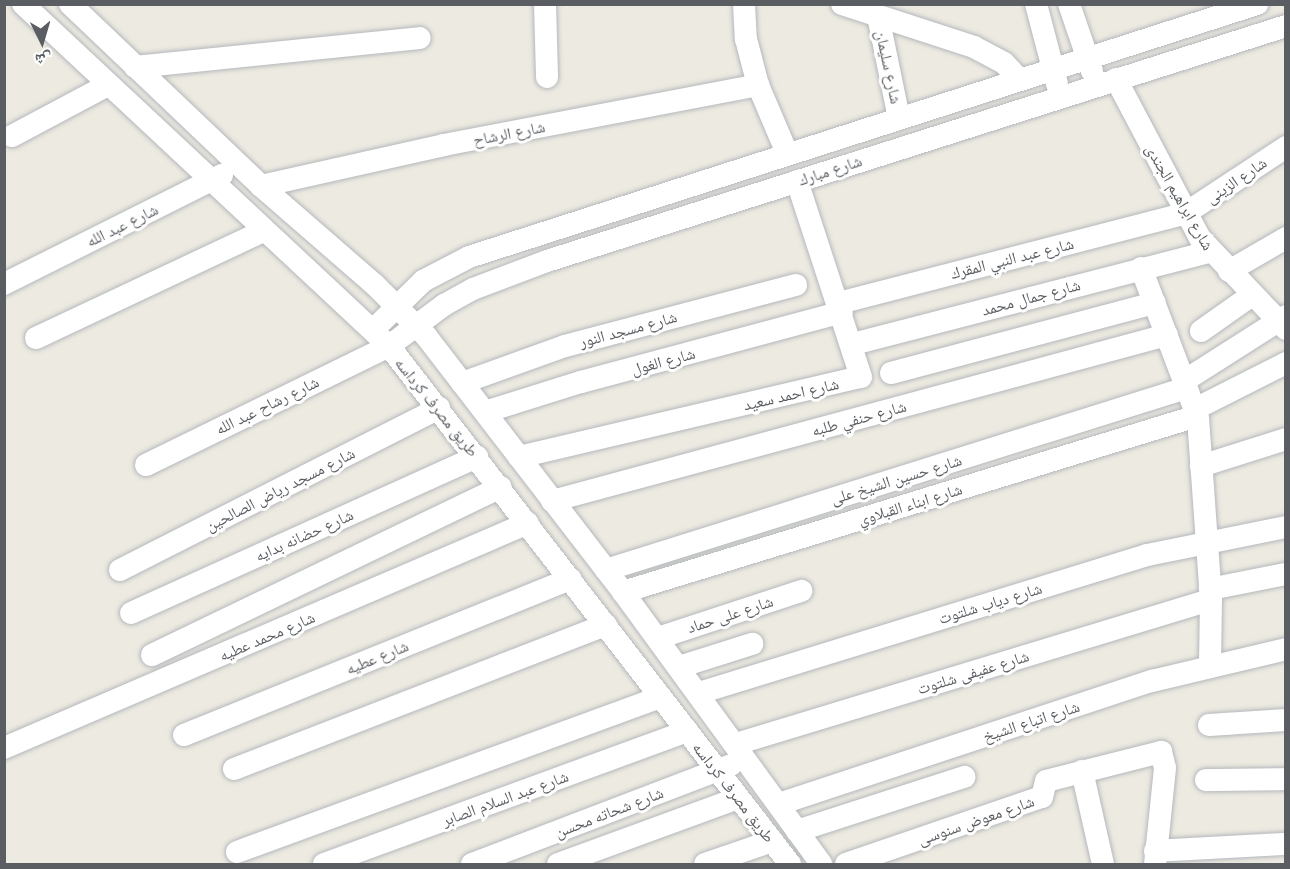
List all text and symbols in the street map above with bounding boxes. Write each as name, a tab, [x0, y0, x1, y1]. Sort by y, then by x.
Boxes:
north arrow	[12, 12, 72, 72]
street label: شارع سليمان	[872, 28, 906, 106]
text: ش	[34, 48, 53, 72]
street label: شارع الرشاح	[471, 117, 547, 149]
street label: شارع ابراهيم الجندى	[1142, 140, 1218, 254]
street label: شارع مبارك	[796, 151, 864, 189]
street label: شارع الزينى	[1202, 153, 1270, 207]
street label: شارع عبد الله	[83, 199, 161, 251]
street label: شارع عبد النبي المقرك	[948, 233, 1076, 283]
street label: شارع جمال محمد	[980, 275, 1082, 319]
street label: شارع مسجد النور	[577, 307, 679, 351]
street label: شارع الغول	[629, 343, 697, 379]
street label: طريق مصرف كرداسه	[391, 353, 483, 461]
street label: شارع رشاح عبد الله	[212, 372, 322, 438]
street label: شارع احمد سعيد	[741, 374, 841, 414]
street label: شارع حنفي طلبه	[810, 396, 908, 440]
street label: شارع مسجد رياض الصالحين	[202, 443, 358, 535]
street label: شارع حسين الشيخ على	[828, 450, 964, 508]
street label: شارع ابناء القبلاوي	[856, 479, 964, 529]
street label: شارع حضانه بدايه	[252, 505, 356, 565]
street label: شارع دياب شلتوت	[936, 578, 1044, 628]
street label: شارع على حماد	[685, 591, 775, 637]
street label: شارع محمد عطيه	[216, 607, 318, 665]
street label: شارع عطيه	[343, 636, 411, 678]
street label: شارع عفيفى شلتوت	[915, 646, 1031, 698]
street label: شارع اتباع الشيخ	[980, 696, 1082, 746]
street label: طريق مصرف كرداسه	[689, 738, 779, 846]
street label: شارع عبد السلام الصابر	[439, 766, 571, 830]
street label: شارع شحاته محسن	[552, 783, 666, 841]
street label: شارع معوض سنوسى	[915, 791, 1037, 849]

